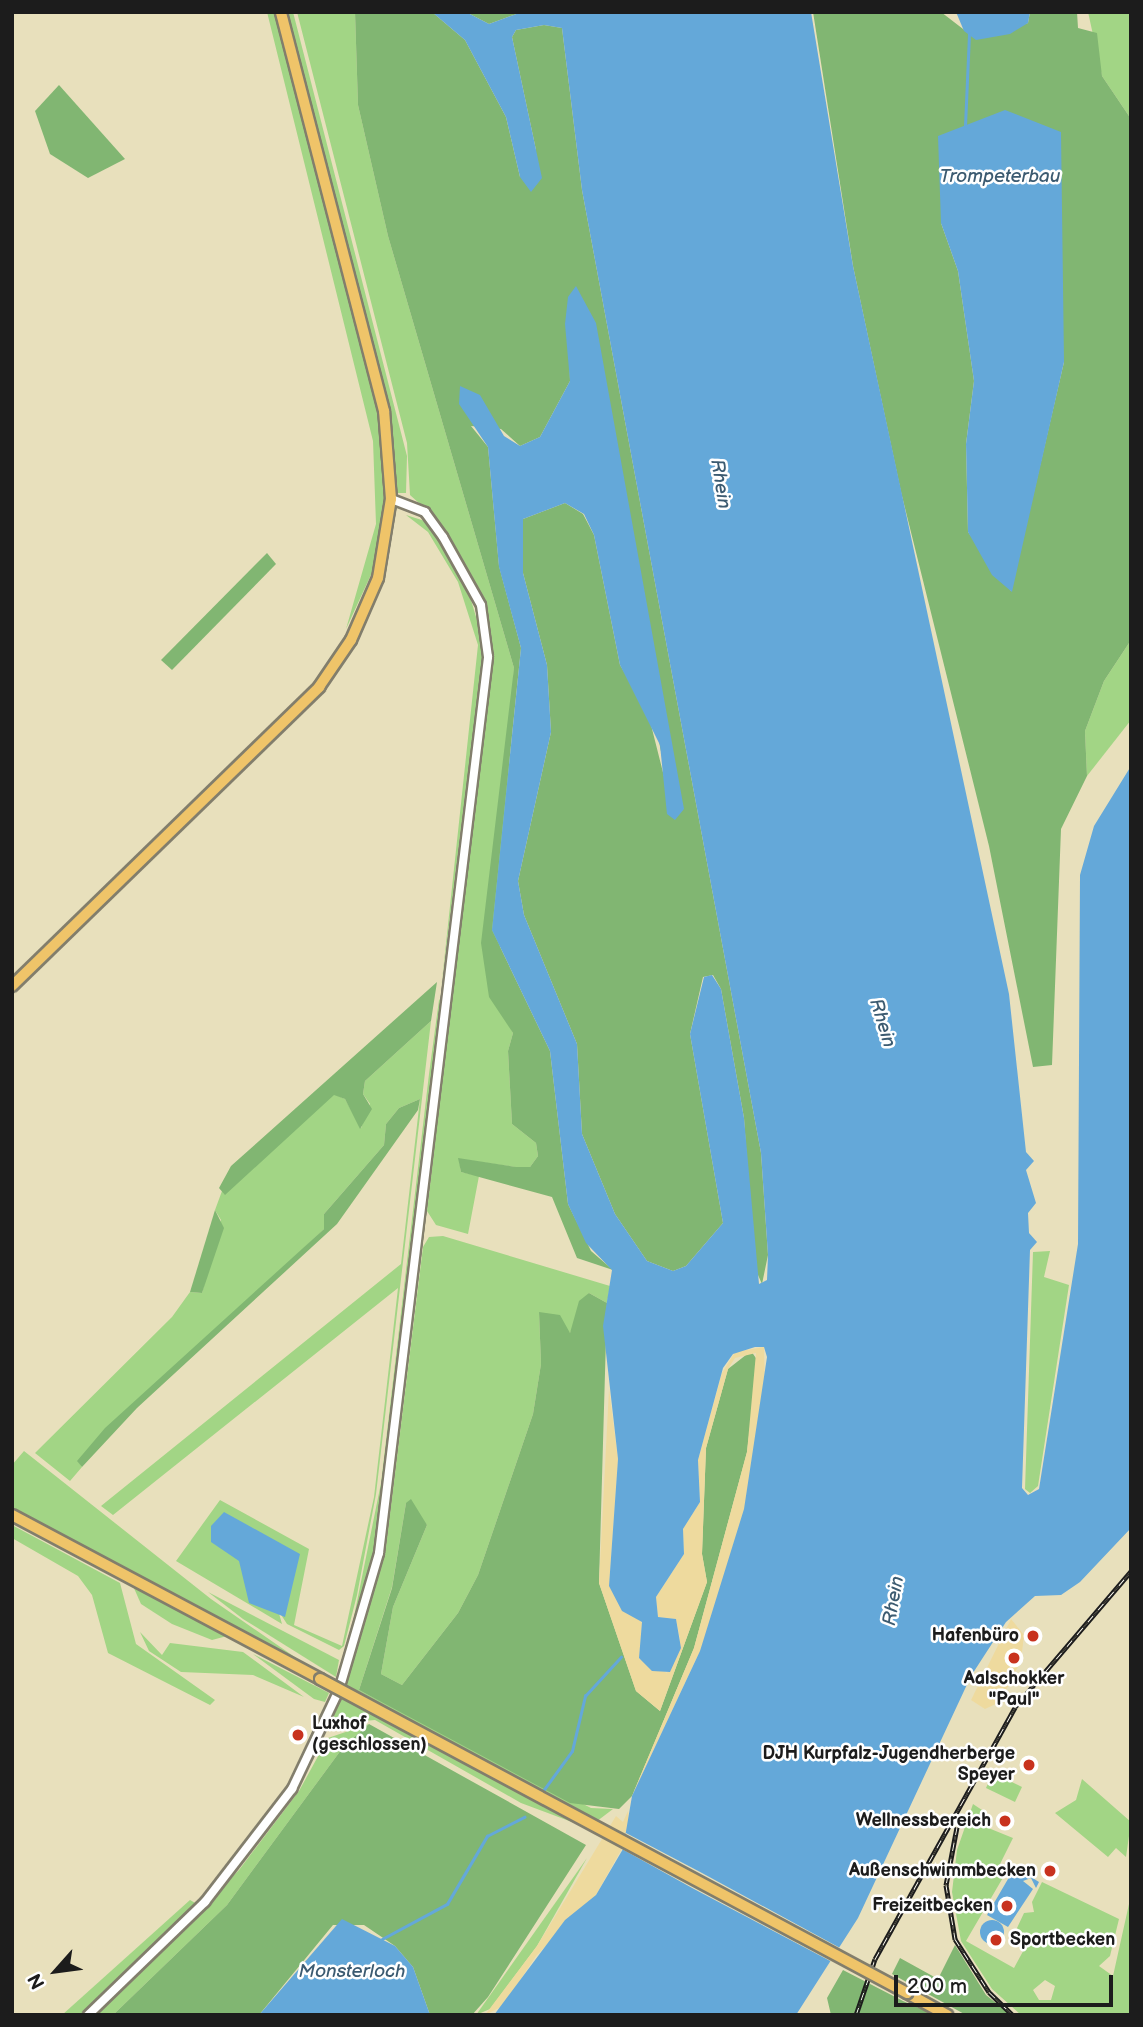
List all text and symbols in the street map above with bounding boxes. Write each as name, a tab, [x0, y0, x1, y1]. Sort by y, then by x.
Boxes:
water label: Trompeterbau	[940, 166, 1060, 188]
water label: Rhein	[705, 458, 735, 510]
water label: Rhein	[864, 996, 900, 1050]
water label: Rhein	[878, 1574, 910, 1628]
place label: Hafenbüro	[932, 1625, 1019, 1647]
marker: Hafenbüro	[1025, 1628, 1041, 1644]
marker: Aalschokker "Paul"	[1006, 1650, 1022, 1666]
place label: Aalschokker "Paul"	[964, 1669, 1064, 1712]
place label: Luxhof (geschlossen)	[312, 1714, 427, 1756]
marker: Luxhof (geschlossen)	[290, 1727, 306, 1743]
place label: DJH Kurpfalz-Jugendherberge Speyer	[763, 1744, 1015, 1786]
marker: DJH Kurpfalz-Jugendherberge Speyer	[1021, 1757, 1037, 1773]
place label: Wellnessbereich	[856, 1810, 991, 1832]
marker: Wellnessbereich	[997, 1813, 1013, 1829]
place label: Außenschwimmbecken	[849, 1860, 1036, 1882]
marker: Außenschwimmbecken	[1042, 1863, 1058, 1879]
place label: Freizeitbecken	[872, 1895, 993, 1917]
marker: Freizeitbecken	[999, 1898, 1015, 1914]
place label: Sportbecken	[1010, 1929, 1115, 1951]
marker: Sportbecken	[988, 1932, 1004, 1948]
north arrow	[21, 1936, 91, 2006]
scale bar	[898, 1960, 1117, 2004]
water label: Monsterloch	[299, 1961, 405, 1983]
text: N	[24, 1969, 51, 1993]
text: 200 m	[907, 1974, 967, 1999]

